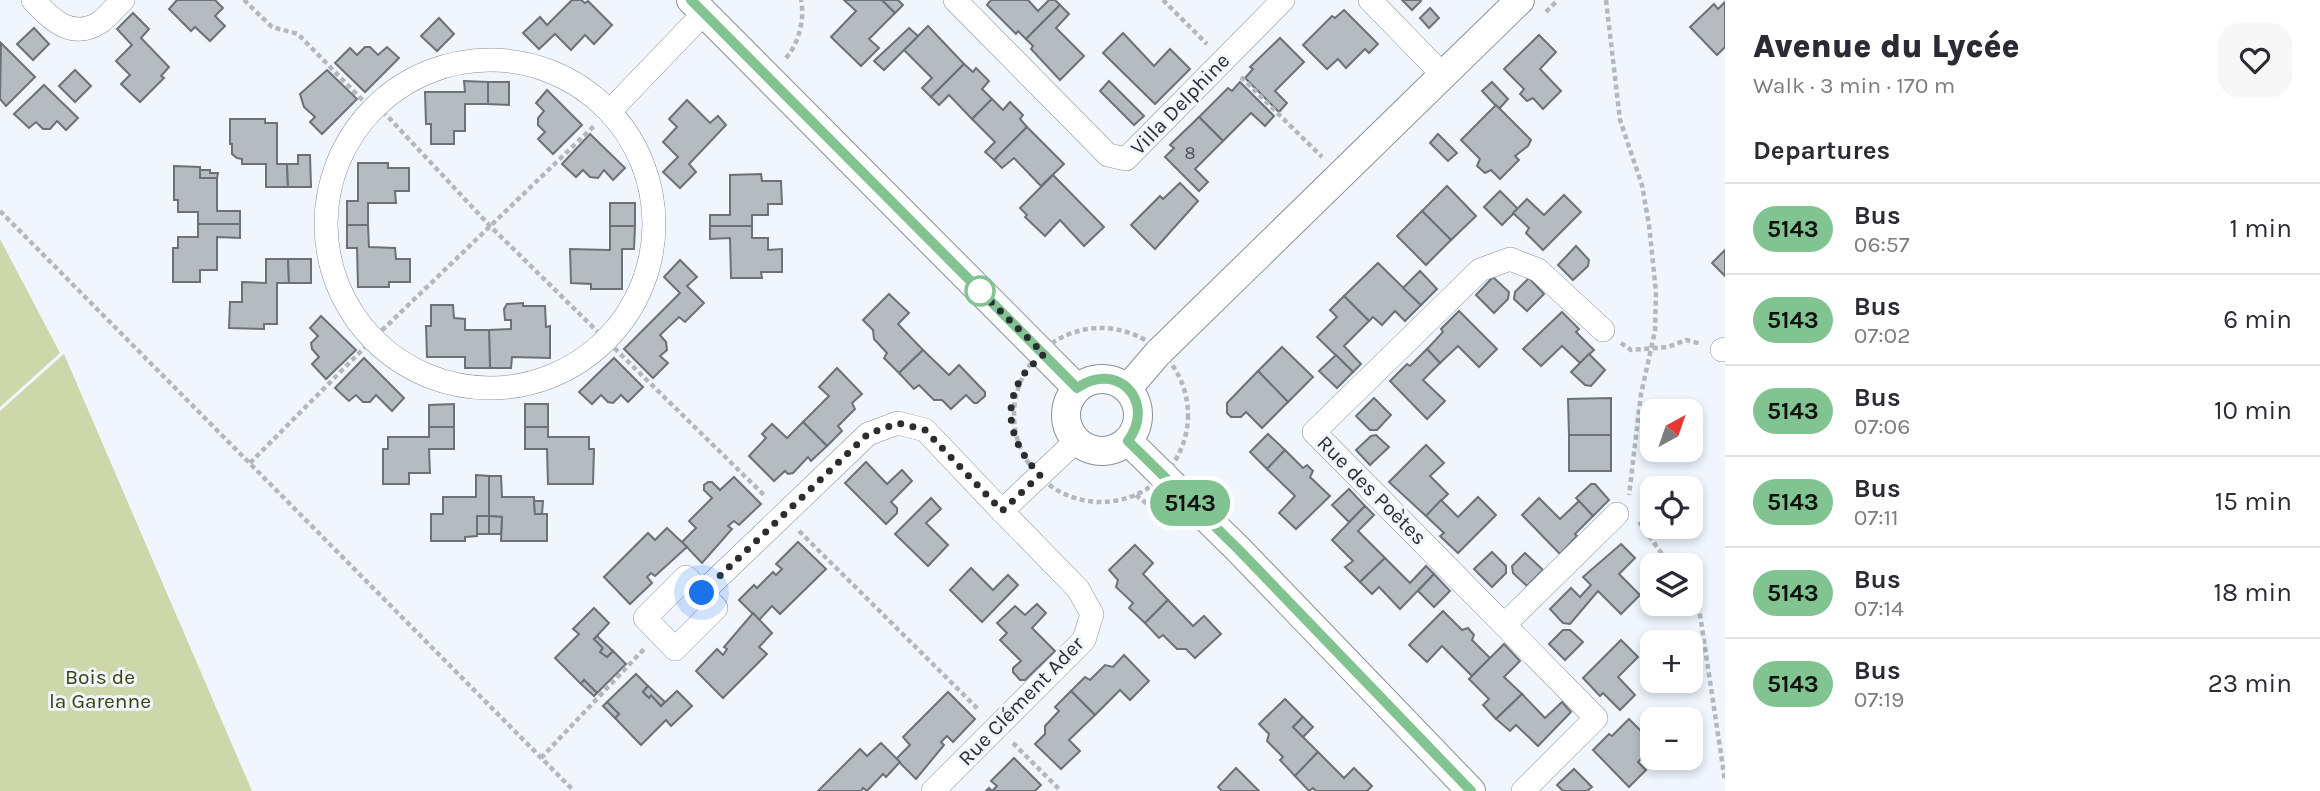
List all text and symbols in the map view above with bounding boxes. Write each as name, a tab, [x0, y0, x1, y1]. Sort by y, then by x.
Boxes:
button: heart	[2218, 23, 2292, 97]
text: Avenue du Lycée	[1753, 27, 2020, 65]
street label: Villa Delphine	[1126, 48, 1234, 160]
text: Walk · 3 min · 170 m	[1753, 72, 1955, 99]
text: Departures	[1753, 135, 1890, 166]
house number: 8	[1184, 142, 1196, 164]
text: Bus	[1854, 200, 1901, 231]
text: 1 min	[2229, 213, 2292, 244]
text: 5143	[1767, 215, 1819, 243]
text: 06:57	[1854, 231, 1910, 258]
unlabelled marker	[965, 276, 995, 306]
text: Bus	[1854, 291, 1901, 322]
text: 6 min	[2223, 304, 2292, 335]
text: 5143	[1767, 306, 1819, 334]
text: 07:02	[1854, 322, 1910, 349]
text: Bus	[1854, 382, 1901, 413]
text: 10 min	[2214, 395, 2292, 426]
text: 5143	[1767, 397, 1819, 425]
north arrow	[1640, 399, 1703, 462]
map controls	[1640, 399, 1703, 770]
text: 07:06	[1854, 413, 1910, 440]
street label: Rue des Poètes	[1313, 431, 1431, 549]
text: Bus	[1854, 473, 1901, 504]
button: locate	[1640, 476, 1703, 539]
line badge: 5143	[1141, 480, 1239, 526]
text: 15 min	[2215, 486, 2292, 517]
text: 5143	[1767, 488, 1819, 516]
text: 5143	[1164, 489, 1216, 517]
text: 07:11	[1854, 504, 1899, 531]
button: layers	[1640, 553, 1703, 616]
text: Bus	[1854, 564, 1901, 595]
your location	[684, 575, 719, 610]
text: 18 min	[2213, 577, 2292, 608]
text: 5143	[1767, 579, 1819, 607]
text: 07:14	[1854, 595, 1904, 622]
button: +	[1640, 630, 1703, 693]
street label: Rue Clément Ader	[953, 631, 1089, 770]
text: Bus	[1854, 655, 1901, 686]
park label: Bois de la Garenne	[49, 665, 151, 713]
text: 23 min	[2208, 668, 2292, 699]
text: 5143	[1767, 670, 1819, 698]
text: 07:19	[1854, 686, 1904, 713]
button: −	[1640, 707, 1703, 770]

